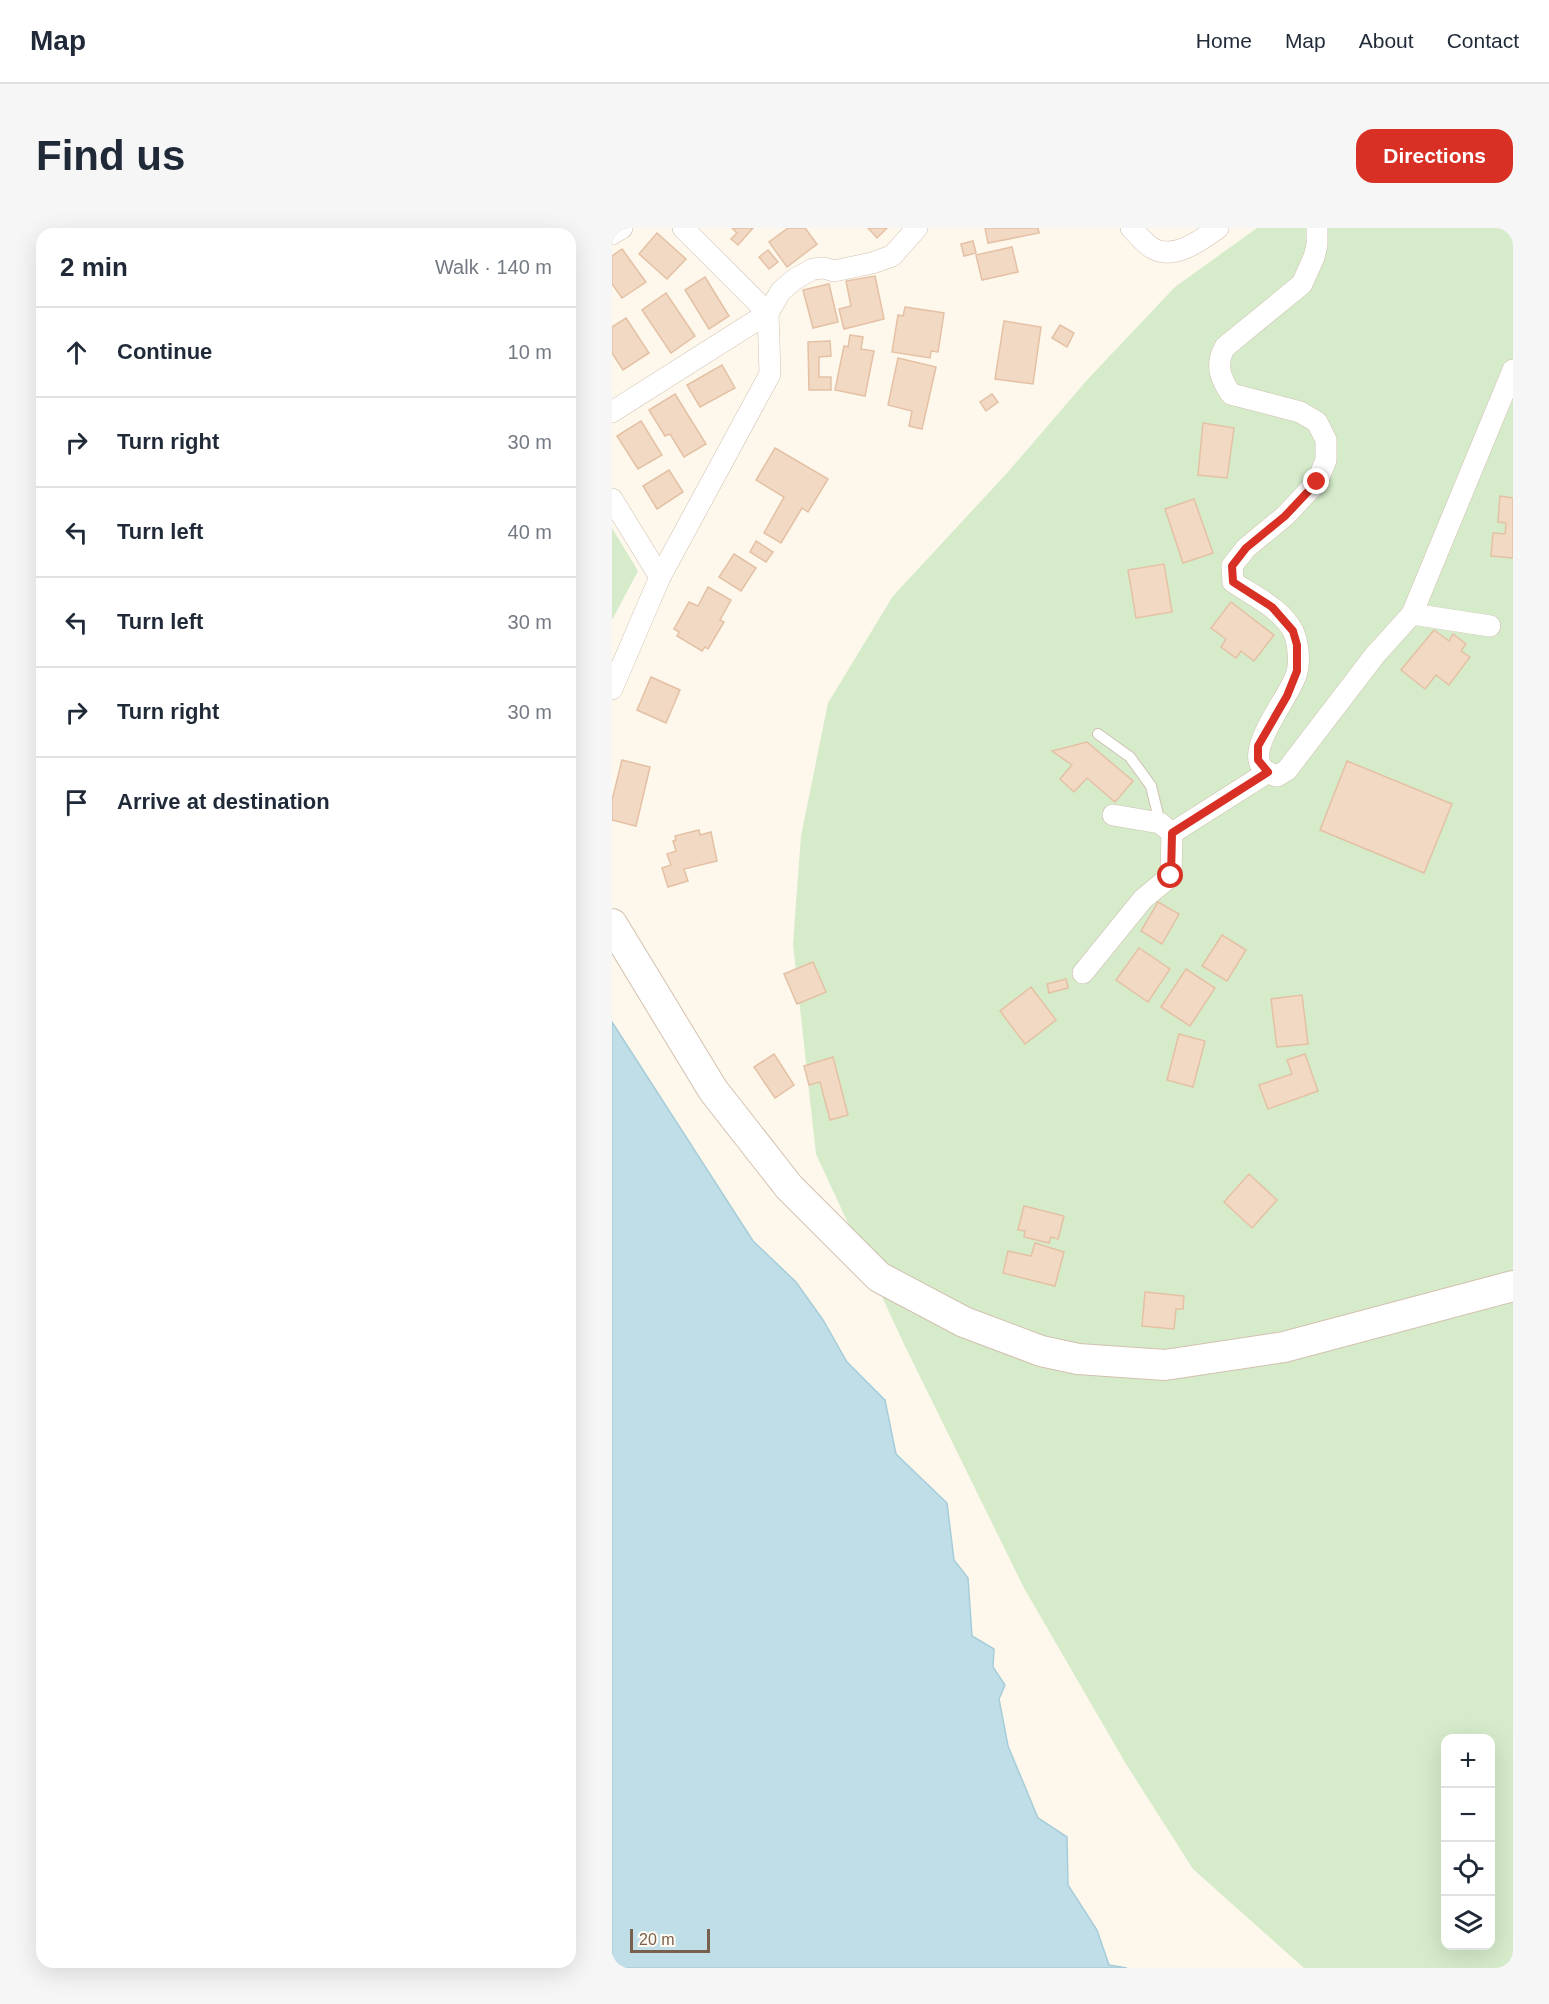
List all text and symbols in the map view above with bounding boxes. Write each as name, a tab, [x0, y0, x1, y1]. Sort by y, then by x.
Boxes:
text: Map	[30, 25, 86, 56]
text: Home	[1196, 29, 1252, 52]
text: Map	[1285, 29, 1326, 52]
text: About	[1359, 29, 1414, 52]
text: Contact	[1447, 29, 1519, 52]
button: Directions	[1356, 129, 1513, 183]
text: Find us	[36, 132, 185, 179]
text: 2 min	[60, 252, 128, 282]
text: Walk · 140 m	[435, 256, 552, 278]
icon: ahead	[60, 336, 93, 369]
text: Continue	[117, 339, 212, 364]
text: 10 m	[508, 341, 552, 363]
icon: right	[60, 426, 93, 459]
text: Turn right	[117, 429, 219, 454]
text: 30 m	[508, 431, 552, 453]
route end	[1303, 468, 1329, 494]
icon: left	[60, 516, 93, 549]
text: Turn left	[117, 519, 203, 544]
text: 40 m	[508, 521, 552, 543]
icon: left	[60, 606, 93, 639]
text: Turn left	[117, 609, 203, 634]
text: 30 m	[508, 611, 552, 633]
icon: right	[60, 696, 93, 729]
text: Turn right	[117, 699, 219, 724]
text: 30 m	[508, 701, 552, 723]
icon: arrive	[60, 786, 93, 819]
text: Arrive at destination	[117, 789, 330, 814]
route start	[1157, 862, 1183, 888]
map controls	[1441, 1734, 1495, 1950]
button: +	[1441, 1734, 1495, 1788]
button: −	[1441, 1788, 1495, 1842]
button: locate	[1441, 1842, 1495, 1896]
button: layers	[1441, 1896, 1495, 1950]
scale bar	[630, 1926, 710, 1954]
text: 20 m	[639, 1931, 675, 1948]

